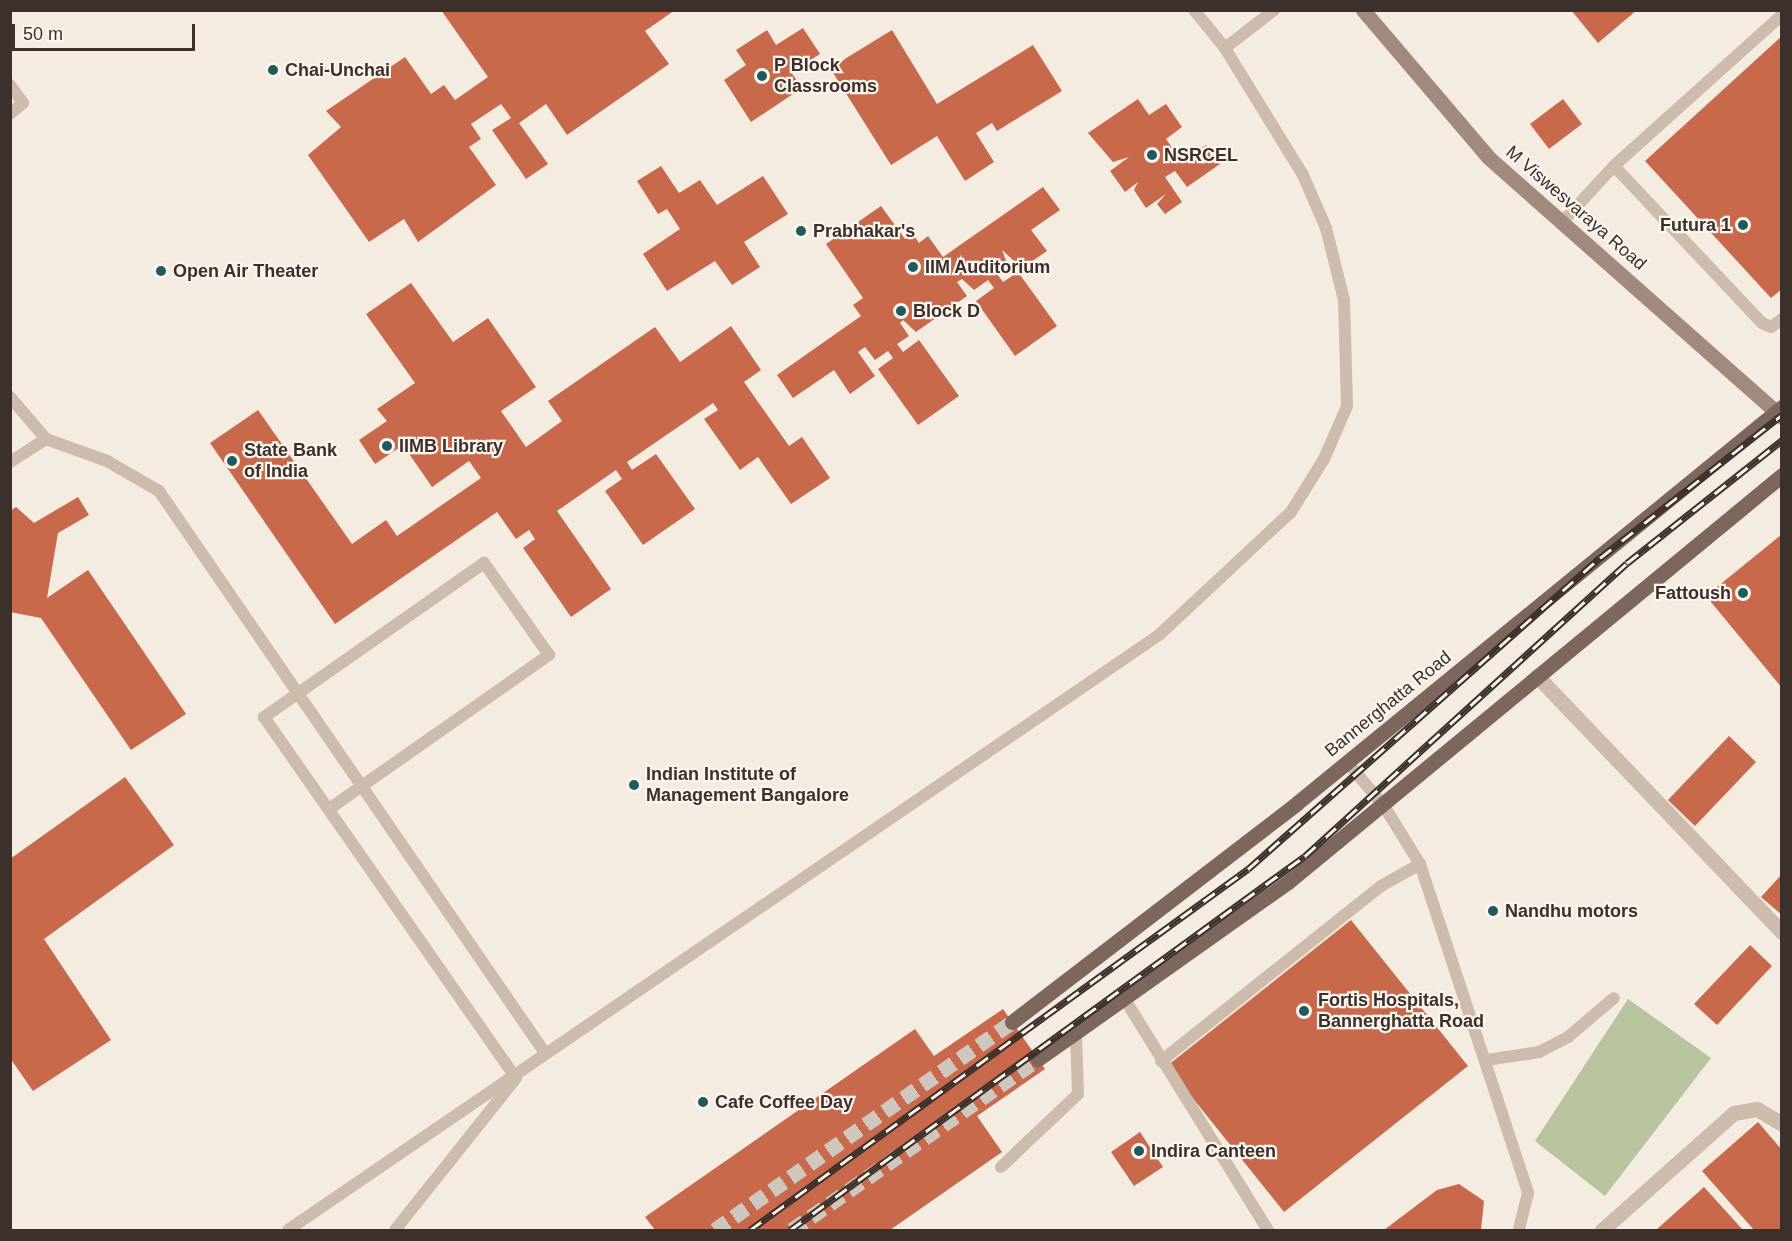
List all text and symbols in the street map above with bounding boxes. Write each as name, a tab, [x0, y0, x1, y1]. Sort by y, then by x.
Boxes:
scale bar	[15, 12, 198, 50]
text: 50 m	[23, 24, 63, 44]
place label: P Block Classrooms	[774, 55, 877, 98]
place label: Chai-Unchai	[285, 59, 390, 81]
marker: Chai-Unchai	[266, 63, 280, 77]
marker: P Block Classrooms	[755, 69, 769, 83]
street label: M Viswesvaraya Road	[1501, 141, 1651, 275]
place label: NSRCEL	[1164, 144, 1238, 166]
marker: NSRCEL	[1145, 148, 1159, 162]
place label: Futura 1	[1660, 214, 1731, 236]
marker: Futura 1	[1736, 218, 1750, 232]
place label: Prabhakar's	[813, 220, 915, 242]
marker: Prabhakar's	[794, 224, 808, 238]
place label: IIM Auditorium	[925, 256, 1051, 278]
place label: Open Air Theater	[173, 260, 319, 282]
marker: IIM Auditorium	[906, 260, 920, 274]
marker: Open Air Theater	[154, 264, 168, 278]
place label: Block D	[913, 300, 980, 322]
marker: Block D	[894, 304, 908, 318]
place label: IIMB Library	[399, 435, 503, 457]
marker: IIMB Library	[380, 439, 394, 453]
place label: State Bank of India	[244, 440, 337, 482]
marker: State Bank of India	[225, 454, 239, 468]
place label: Fattoush	[1655, 582, 1731, 604]
marker: Fattoush	[1736, 586, 1750, 600]
street label: Bannerghatta Road	[1321, 646, 1455, 762]
place label: Indian Institute of Management Bangalore	[646, 764, 849, 806]
marker: Indian Institute of Management Bangalore	[627, 778, 641, 792]
place label: Nandhu motors	[1505, 900, 1638, 922]
marker: Nandhu motors	[1486, 904, 1500, 918]
place label: Fortis Hospitals, Bannerghatta Road	[1318, 990, 1484, 1032]
marker: Fortis Hospitals, Bannerghatta Road	[1295, 1002, 1313, 1020]
place label: Cafe Coffee Day	[715, 1091, 853, 1113]
marker: Cafe Coffee Day	[696, 1095, 710, 1109]
place label: Indira Canteen	[1151, 1140, 1276, 1162]
marker: Indira Canteen	[1132, 1144, 1146, 1158]

